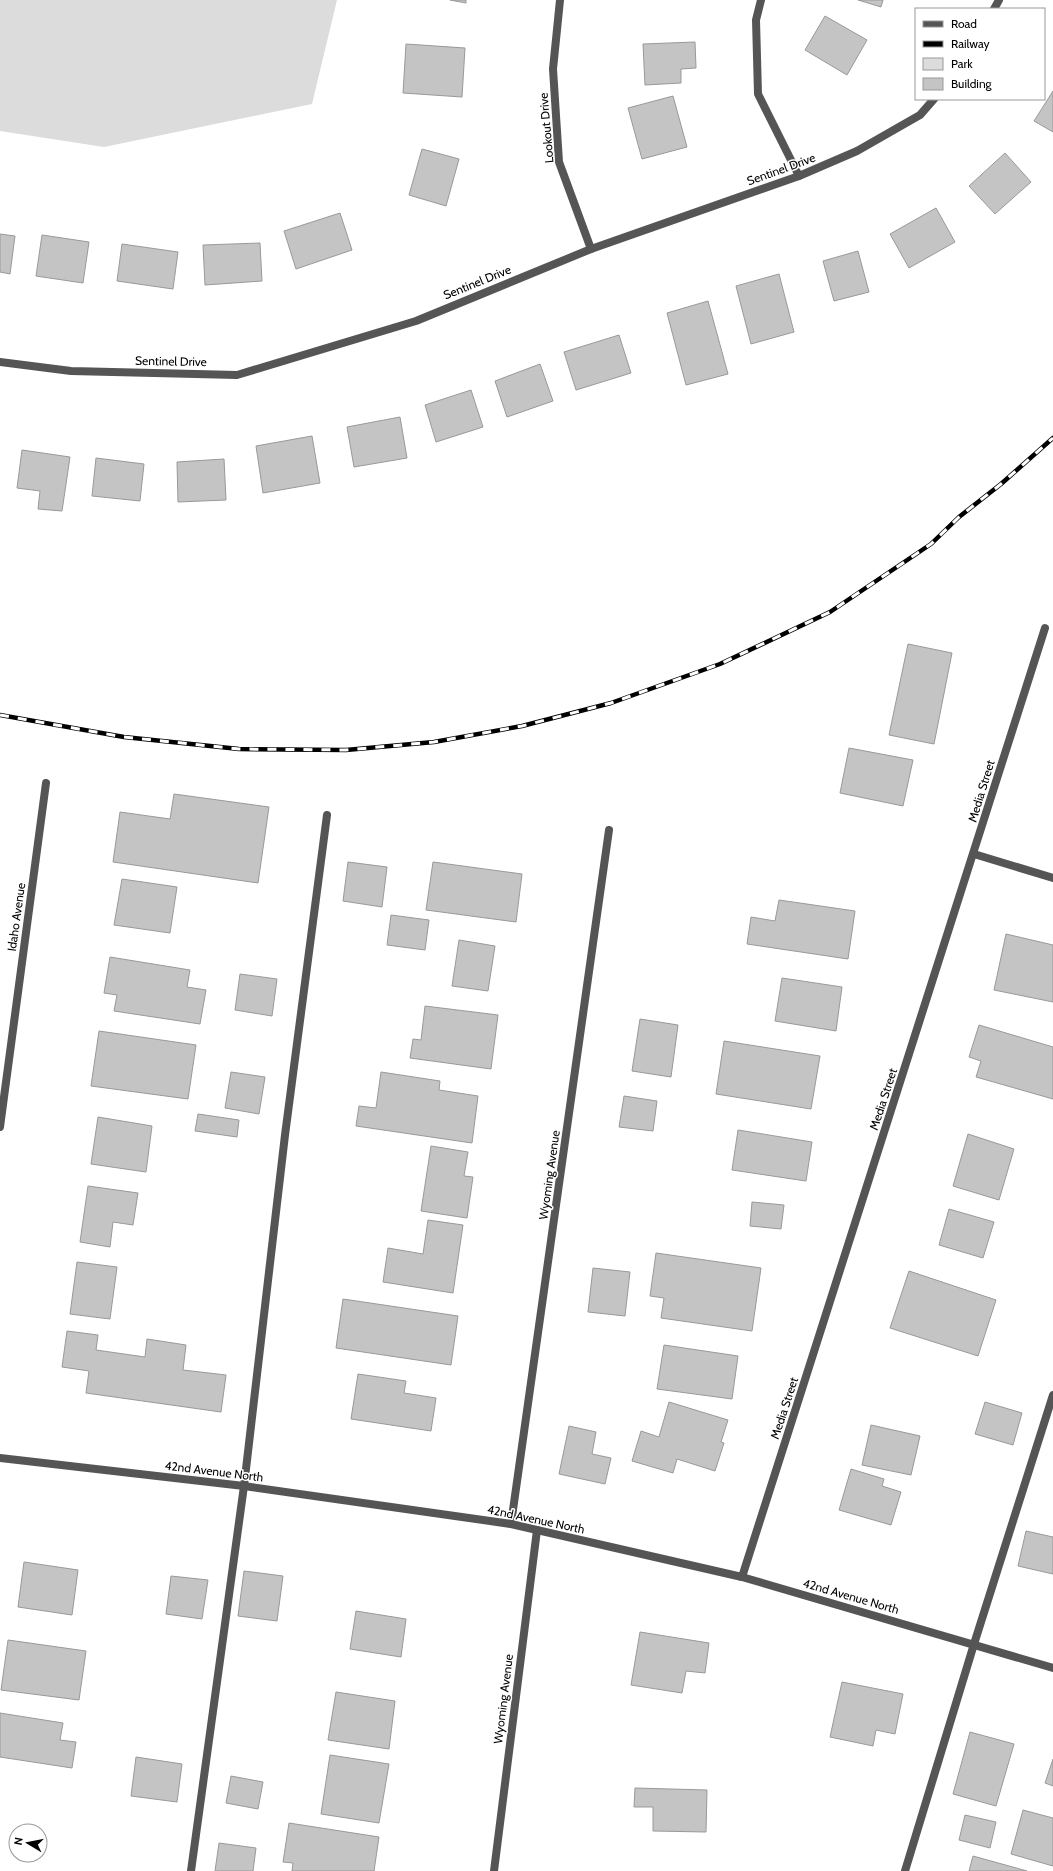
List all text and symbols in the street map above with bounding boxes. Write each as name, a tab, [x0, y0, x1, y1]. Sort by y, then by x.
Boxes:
legend	[915, 8, 1045, 100]
text: Road	[951, 16, 977, 31]
text: Railway	[951, 36, 989, 51]
text: Park	[951, 56, 973, 71]
text: Building	[951, 76, 993, 91]
street label: Lookout Drive	[535, 92, 557, 164]
street label: Sentinel Drive	[745, 150, 817, 188]
street label: Sentinel Drive	[441, 262, 513, 302]
street label: Sentinel Drive	[135, 353, 207, 369]
street label: Media Street	[964, 758, 998, 824]
street label: Idaho Avenue	[4, 882, 28, 952]
street label: Media Street	[866, 1066, 900, 1132]
street label: Wyoming Avenue	[535, 1129, 563, 1221]
street label: Media Street	[767, 1375, 801, 1441]
street label: 42nd Avenue North	[164, 1458, 264, 1484]
street label: 42nd Avenue North	[486, 1501, 586, 1537]
street label: 42nd Avenue North	[801, 1575, 901, 1617]
street label: Wyoming Avenue	[490, 1653, 516, 1745]
north arrow	[8, 1823, 48, 1863]
text: N	[11, 1836, 26, 1846]

